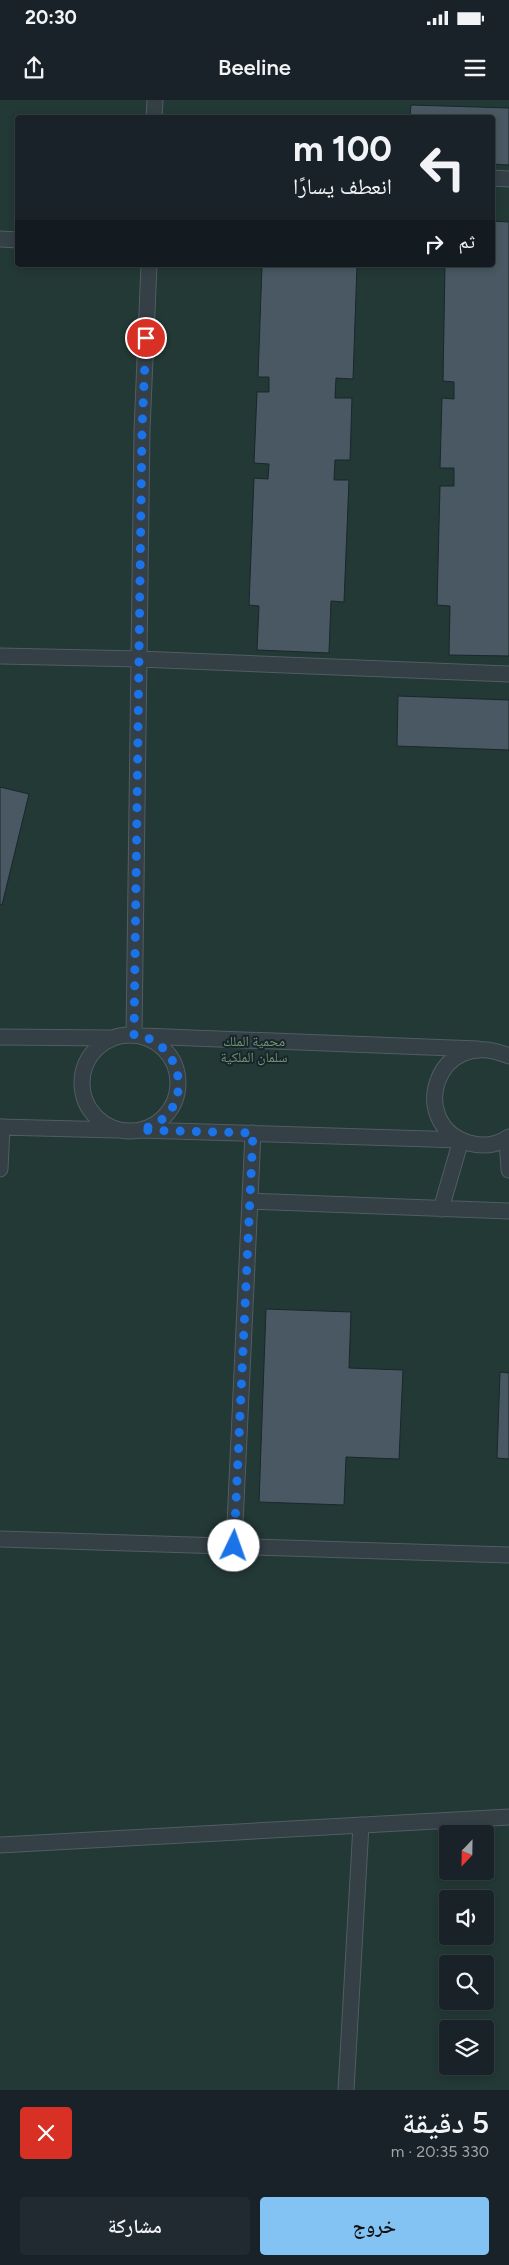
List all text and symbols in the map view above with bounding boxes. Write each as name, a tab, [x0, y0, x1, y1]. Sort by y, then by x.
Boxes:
text: 20:30	[25, 6, 77, 29]
icon: share	[20, 54, 48, 82]
text: Beeline	[218, 54, 291, 81]
icon: menu	[461, 54, 489, 82]
text: 100 m	[293, 128, 392, 170]
icon: left	[410, 135, 475, 200]
text: انعطف يسارًا	[293, 173, 392, 200]
icon: right	[420, 230, 448, 258]
text: ثم	[458, 230, 475, 253]
pin	[125, 317, 167, 359]
icon: arrive	[132, 324, 160, 352]
park label: محمية الملك سلمان الملكية	[221, 1033, 287, 1066]
position arrow	[207, 1519, 259, 1571]
north arrow	[439, 1825, 494, 1880]
map controls	[439, 1825, 494, 2075]
button: sound	[439, 1890, 494, 1945]
button: search	[439, 1955, 494, 2010]
button: layers	[439, 2020, 494, 2075]
text: 5 دقيقة	[402, 2104, 489, 2141]
button: close	[20, 2107, 72, 2159]
text: 330 m · 20:35	[391, 2142, 489, 2161]
button: مشاركة	[20, 2197, 250, 2255]
button: خروج	[260, 2197, 489, 2255]

